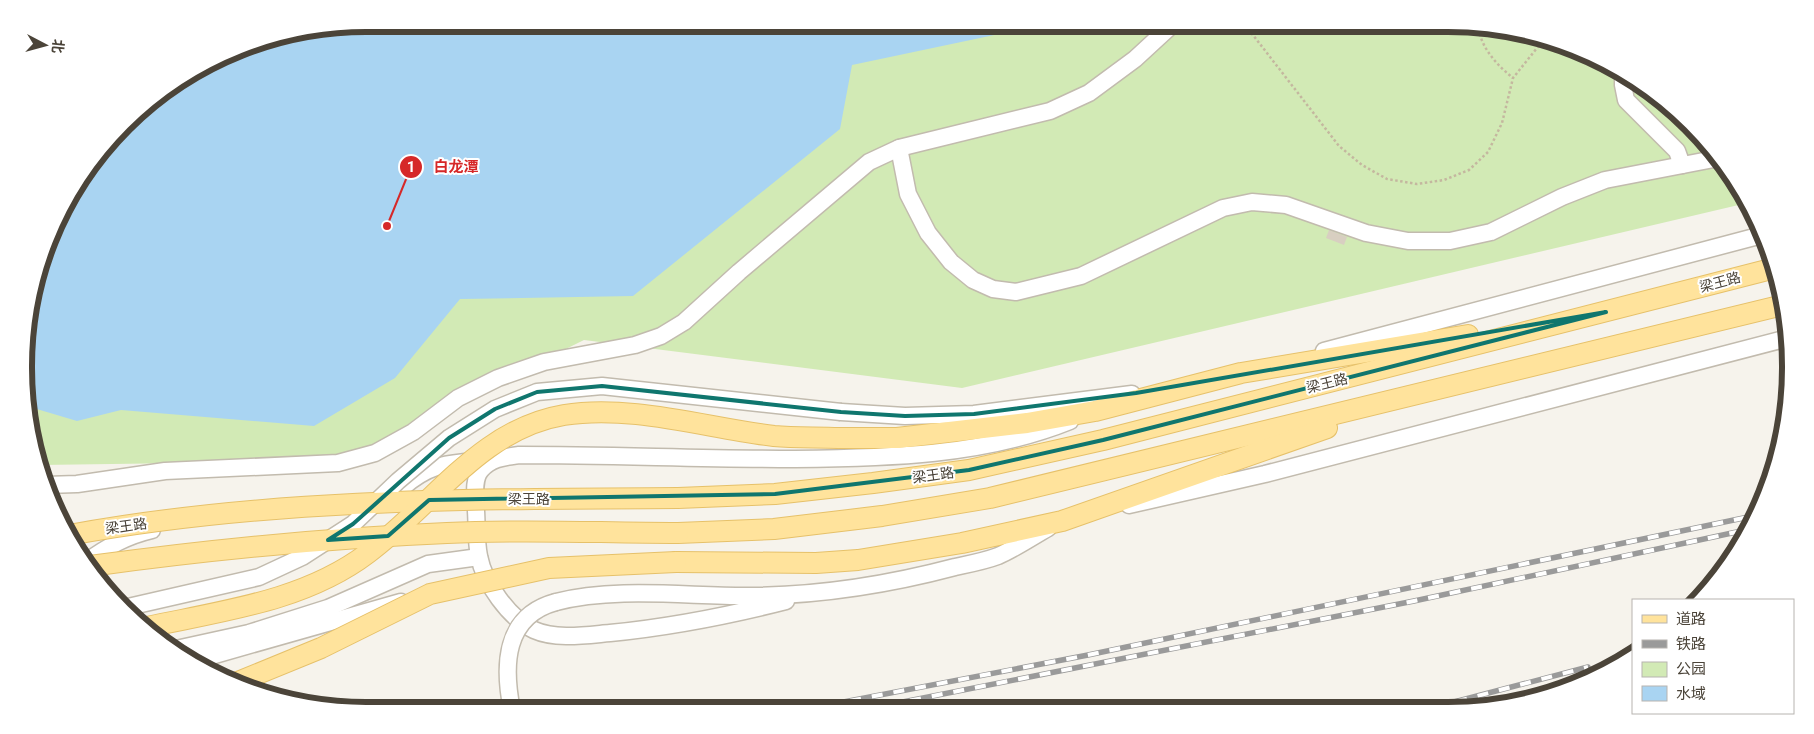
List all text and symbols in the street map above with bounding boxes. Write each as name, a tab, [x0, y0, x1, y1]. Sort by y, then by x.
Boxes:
north arrow	[20, 20, 70, 70]
text: 北	[49, 39, 67, 54]
callout: 白龙潭	[398, 152, 488, 182]
text: 1	[407, 158, 415, 176]
text: 白龙潭	[433, 158, 479, 176]
street label: 梁王路	[1698, 269, 1742, 295]
street label: 梁王路	[1305, 370, 1349, 396]
street label: 梁王路	[911, 464, 955, 486]
street label: 梁王路	[508, 491, 550, 507]
street label: 梁王路	[104, 515, 148, 537]
legend	[1632, 599, 1794, 714]
text: 道路	[1676, 610, 1706, 628]
text: 铁路	[1676, 635, 1706, 653]
text: 公园	[1676, 660, 1706, 678]
text: 水域	[1676, 685, 1706, 703]

